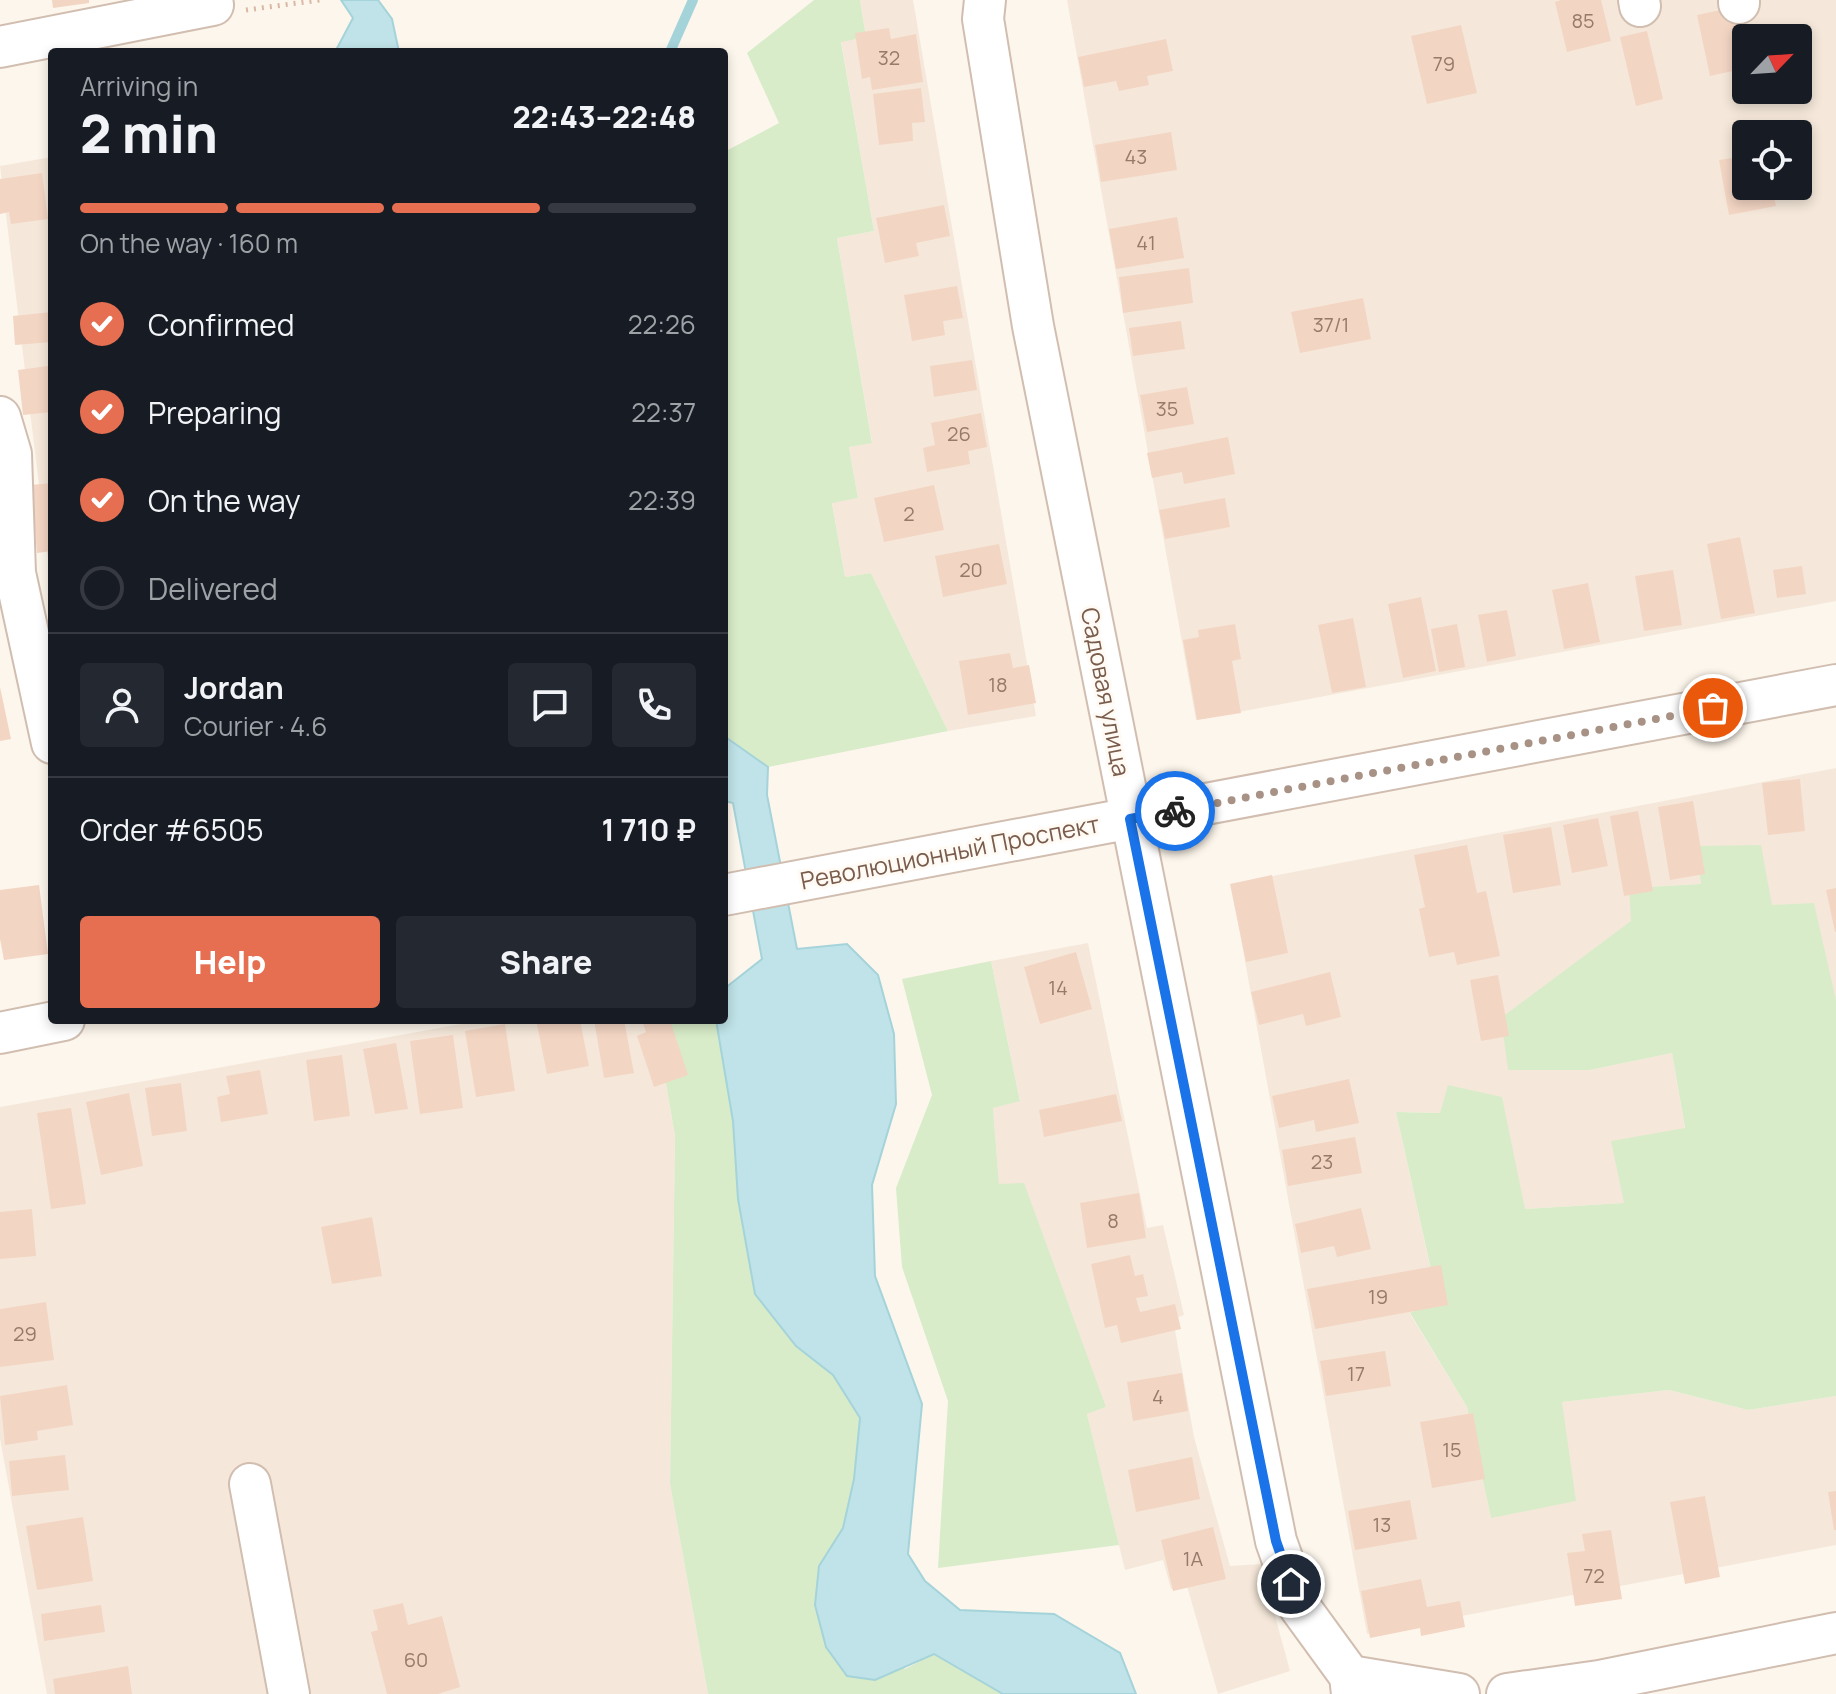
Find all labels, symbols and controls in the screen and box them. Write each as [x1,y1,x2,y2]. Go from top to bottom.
house number: 85 [1571,7,1595,34]
north arrow [1732,24,1812,104]
map controls [1732,24,1812,200]
house number: 32 [878,44,900,71]
house number: 79 [1433,50,1455,77]
text: Arriving in [80,68,198,104]
text: 22:43–22:48 [513,96,696,137]
text: 2 min [80,98,218,169]
button: locate [1732,120,1812,200]
house number: 43 [1125,143,1147,170]
text: On the way · 160 m [80,225,298,261]
house number: 41 [1136,229,1156,256]
icon: check [80,302,124,346]
text: Confirmed [148,304,295,345]
text: 22:26 [628,306,696,342]
house number: 37/1 [1313,311,1349,338]
icon: check [80,390,124,434]
text: Preparing [148,392,282,433]
text: 22:37 [631,394,696,430]
house number: 35 [1156,395,1178,422]
house number: 26 [947,420,971,447]
icon: check [80,478,124,522]
text: On the way [148,480,301,521]
text: 22:39 [628,482,696,518]
house number: 2 [903,500,915,527]
house number: 20 [959,556,983,583]
text: Delivered [148,568,278,609]
street label: Садовая улица [1074,605,1139,779]
button: person [80,663,164,747]
button: chat [508,663,592,747]
button: phone [612,663,696,747]
text: Jordan [184,667,284,708]
house number: 18 [988,671,1008,698]
pin [1679,674,1747,742]
icon: bag [1691,686,1735,730]
text: Courier · 4.6 [184,708,327,744]
courier [1135,771,1215,851]
icon: bike [1153,789,1197,833]
street label: Революционный Проспект [797,806,1102,897]
text: Order #6505 [80,809,264,850]
text: 1 710 ₽ [601,809,696,850]
button: Help [80,916,380,1008]
button: Share [396,916,696,1008]
house number: 14 [1048,974,1068,1001]
house number: 23 [1311,1148,1333,1175]
house number: 8 [1107,1207,1119,1234]
house number: 19 [1368,1283,1388,1310]
house number: 29 [13,1320,37,1347]
house number: 17 [1347,1360,1365,1387]
house number: 4 [1152,1383,1164,1410]
house number: 15 [1442,1436,1462,1463]
house number: 13 [1373,1511,1391,1538]
house number: 1А [1183,1545,1204,1572]
pin [1257,1550,1325,1618]
icon: home [1269,1562,1313,1606]
house number: 72 [1583,1562,1605,1589]
house number: 60 [404,1646,428,1673]

